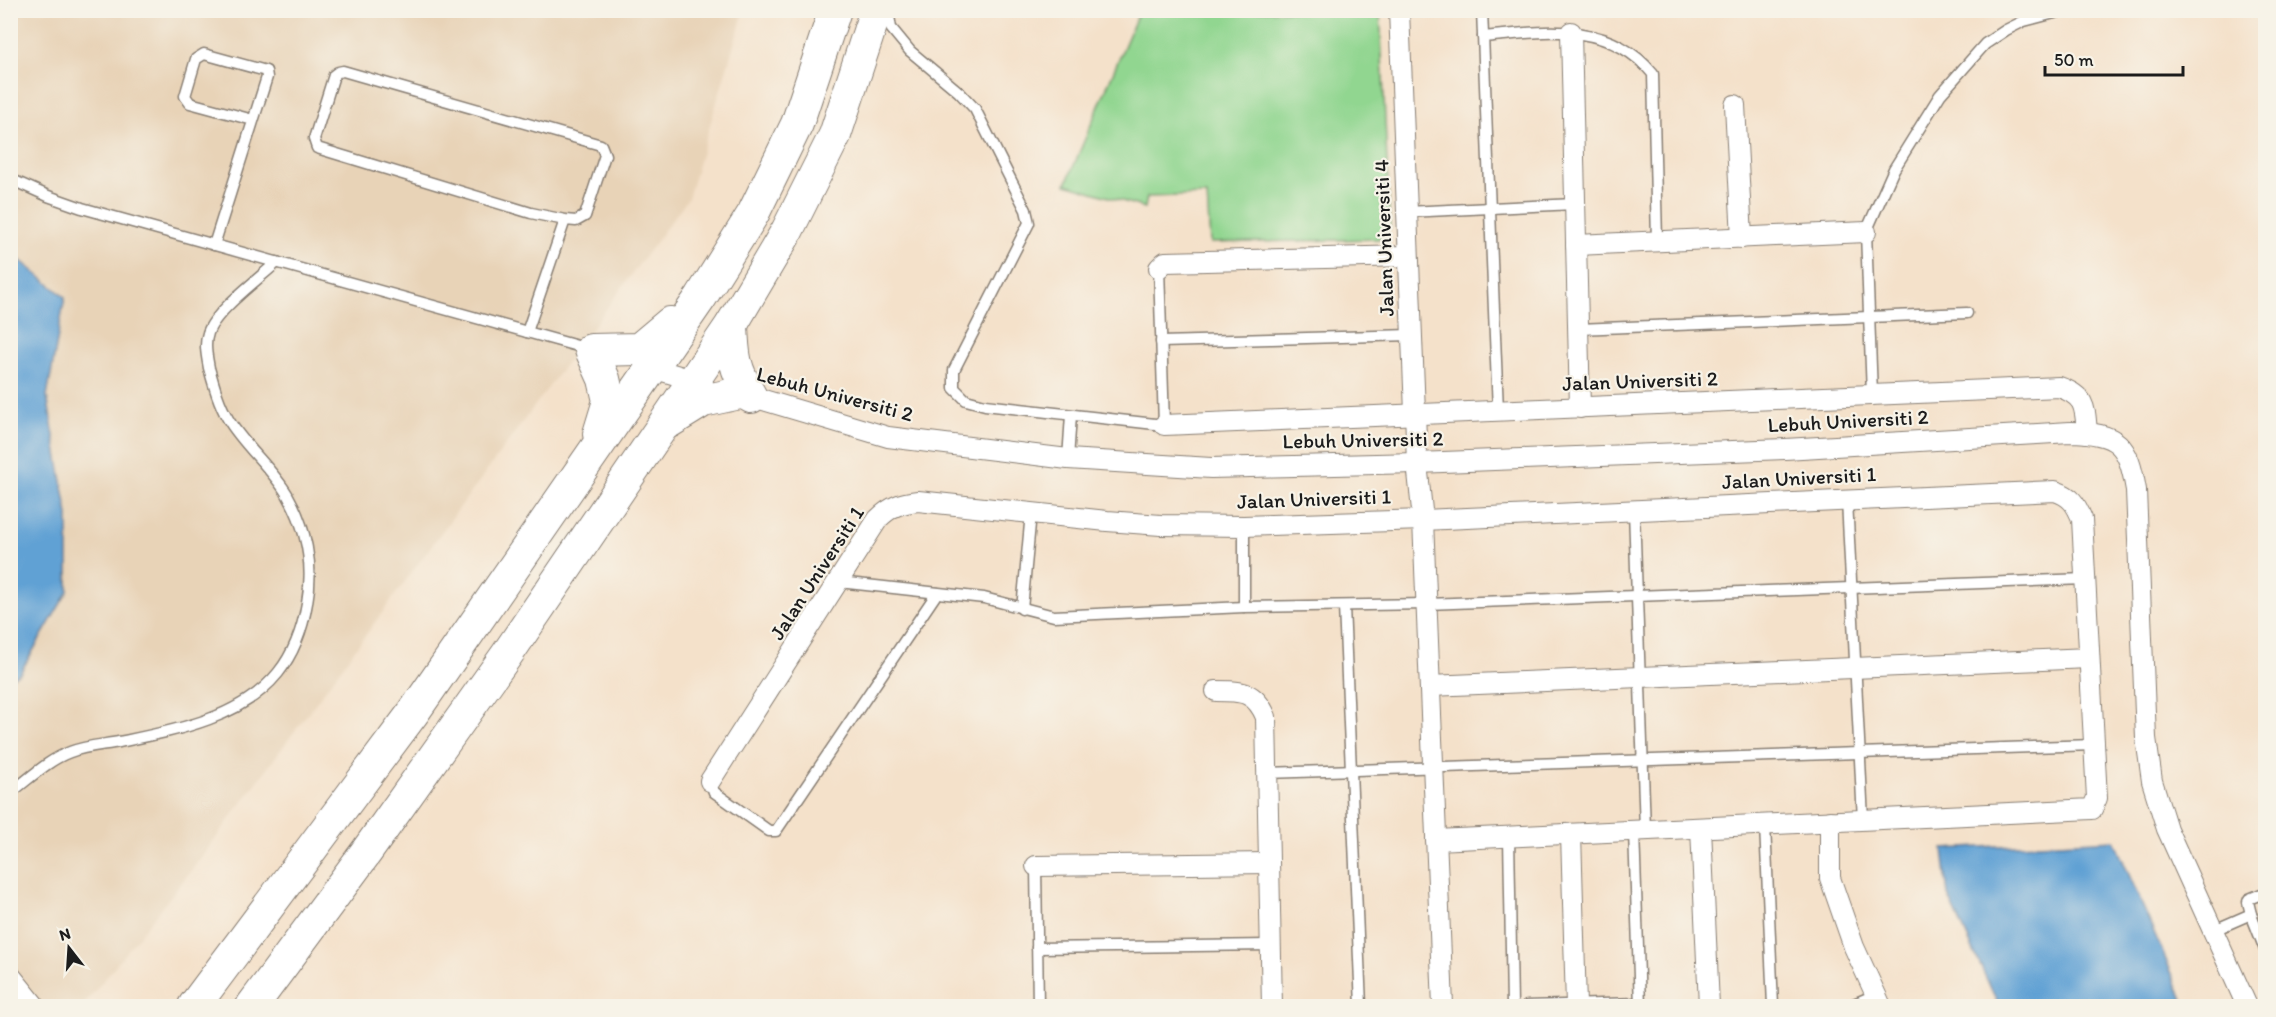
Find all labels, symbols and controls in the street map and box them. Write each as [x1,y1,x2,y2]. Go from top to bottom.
scale bar [2045,39,2183,77]
text: 50 m [2054,49,2094,71]
street label: Jalan Universiti 4 [1368,159,1399,317]
street label: Lebuh Universiti 2 [754,361,916,426]
street label: Jalan Universiti 2 [1562,365,1718,396]
street label: Lebuh Universiti 2 [1767,404,1929,437]
street label: Lebuh Universiti 2 [1282,426,1444,453]
street label: Jalan Universiti 1 [1721,461,1877,494]
street label: Jalan Universiti 1 [1236,483,1392,514]
street label: Jalan Universiti 1 [764,501,869,644]
north arrow [39,918,99,978]
text: N [57,923,73,945]

